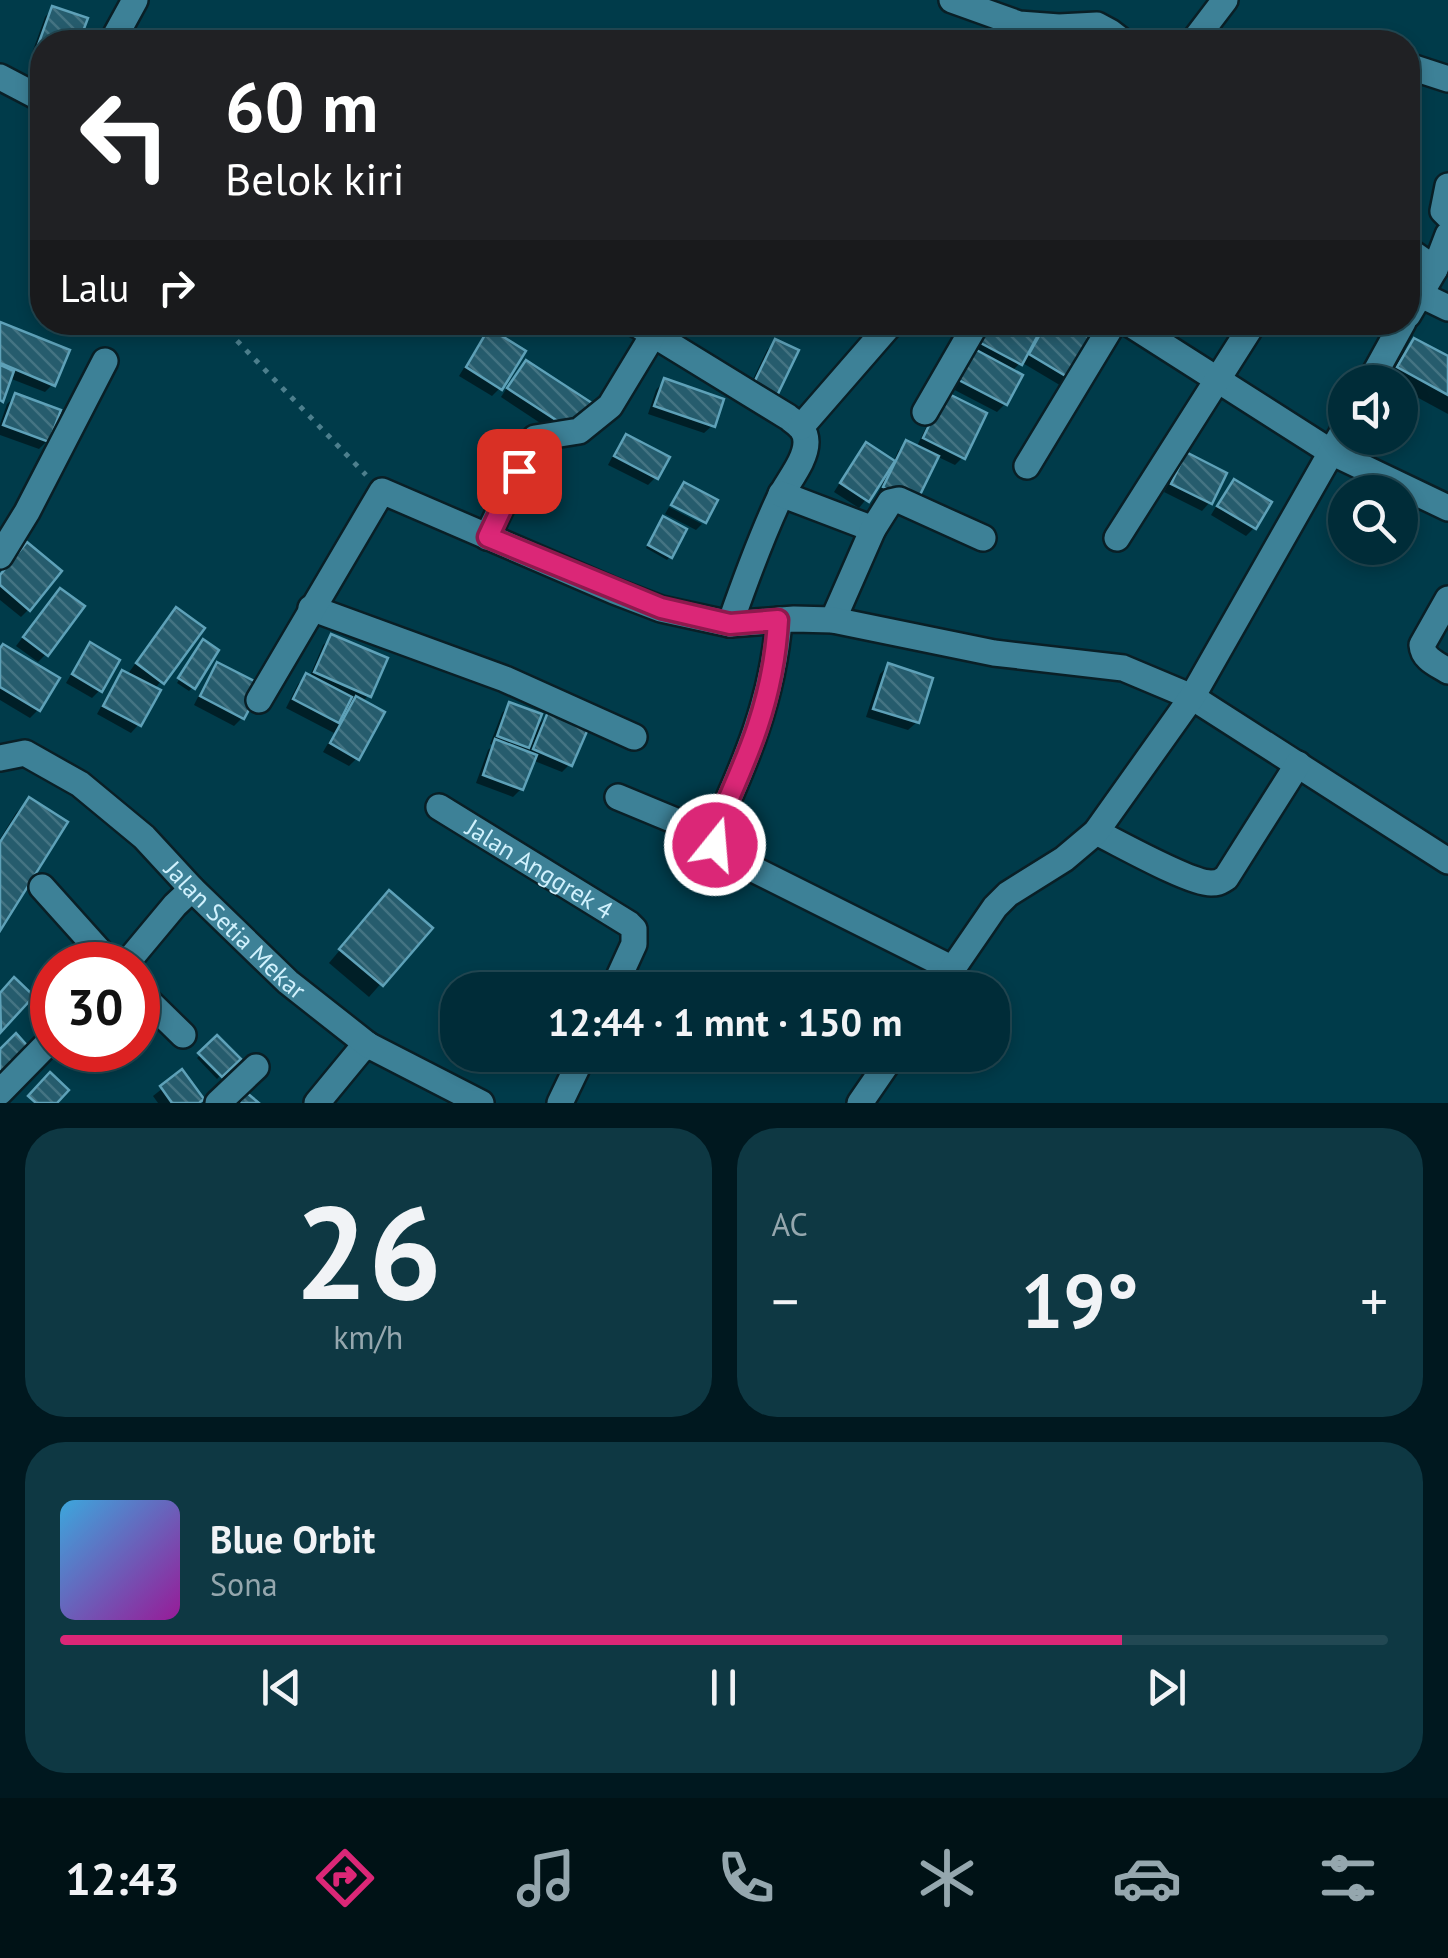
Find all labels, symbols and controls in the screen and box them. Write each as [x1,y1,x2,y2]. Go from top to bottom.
text: 60 m [225,61,378,151]
icon: left [60,70,190,200]
text: Belok kiri [225,149,405,207]
icon: right [149,260,204,315]
text: Lalu [60,263,129,312]
map controls [1328,365,1418,565]
button: sound [1328,365,1418,455]
pin [477,429,562,514]
icon: arrive [492,444,547,499]
button: search [1328,475,1418,565]
position arrow [663,793,767,897]
street label: Jalan Anggrek 4 [459,811,619,926]
street label: Jalan Setia Mekar [157,853,313,1006]
speed limit sign: 30 [30,942,160,1072]
text: 12:44 · 1 mnt · 150 m [548,997,902,1046]
text: 26 [295,1167,442,1335]
text: AC [772,1203,808,1245]
text: 19° [1021,1252,1139,1349]
text: − [772,1265,799,1336]
text: + [1360,1265,1388,1336]
text: km/h [333,1316,403,1358]
text: Blue Orbit [210,1514,375,1563]
text: Sona [210,1563,278,1605]
icon: previous [254,1660,309,1715]
icon: pause [696,1660,751,1715]
icon: next [1139,1660,1194,1715]
icon: directions [310,1843,380,1913]
icon: music [511,1843,581,1913]
icon: phone [711,1843,781,1913]
icon: climate [912,1843,982,1913]
icon: car [1112,1843,1182,1913]
icon: filters [1313,1843,1383,1913]
text: 12:43 [65,1849,179,1907]

